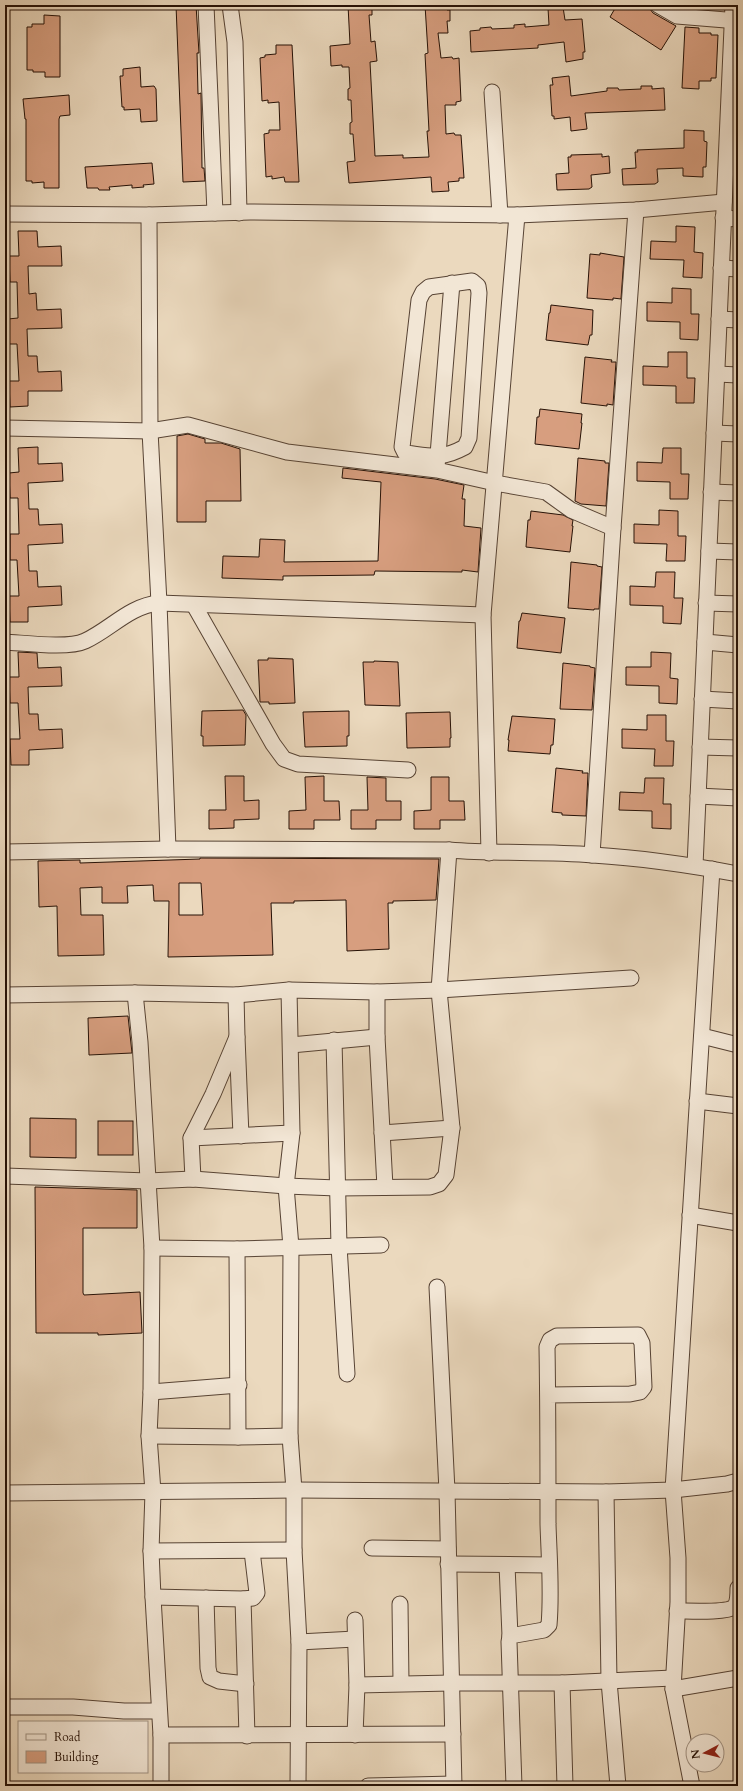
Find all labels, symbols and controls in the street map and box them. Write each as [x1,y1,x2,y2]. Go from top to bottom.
legend [18,1721,148,1773]
text: Road [54,1729,81,1745]
north arrow [685,1733,725,1773]
text: N [687,1748,704,1760]
text: Building [54,1749,99,1765]

